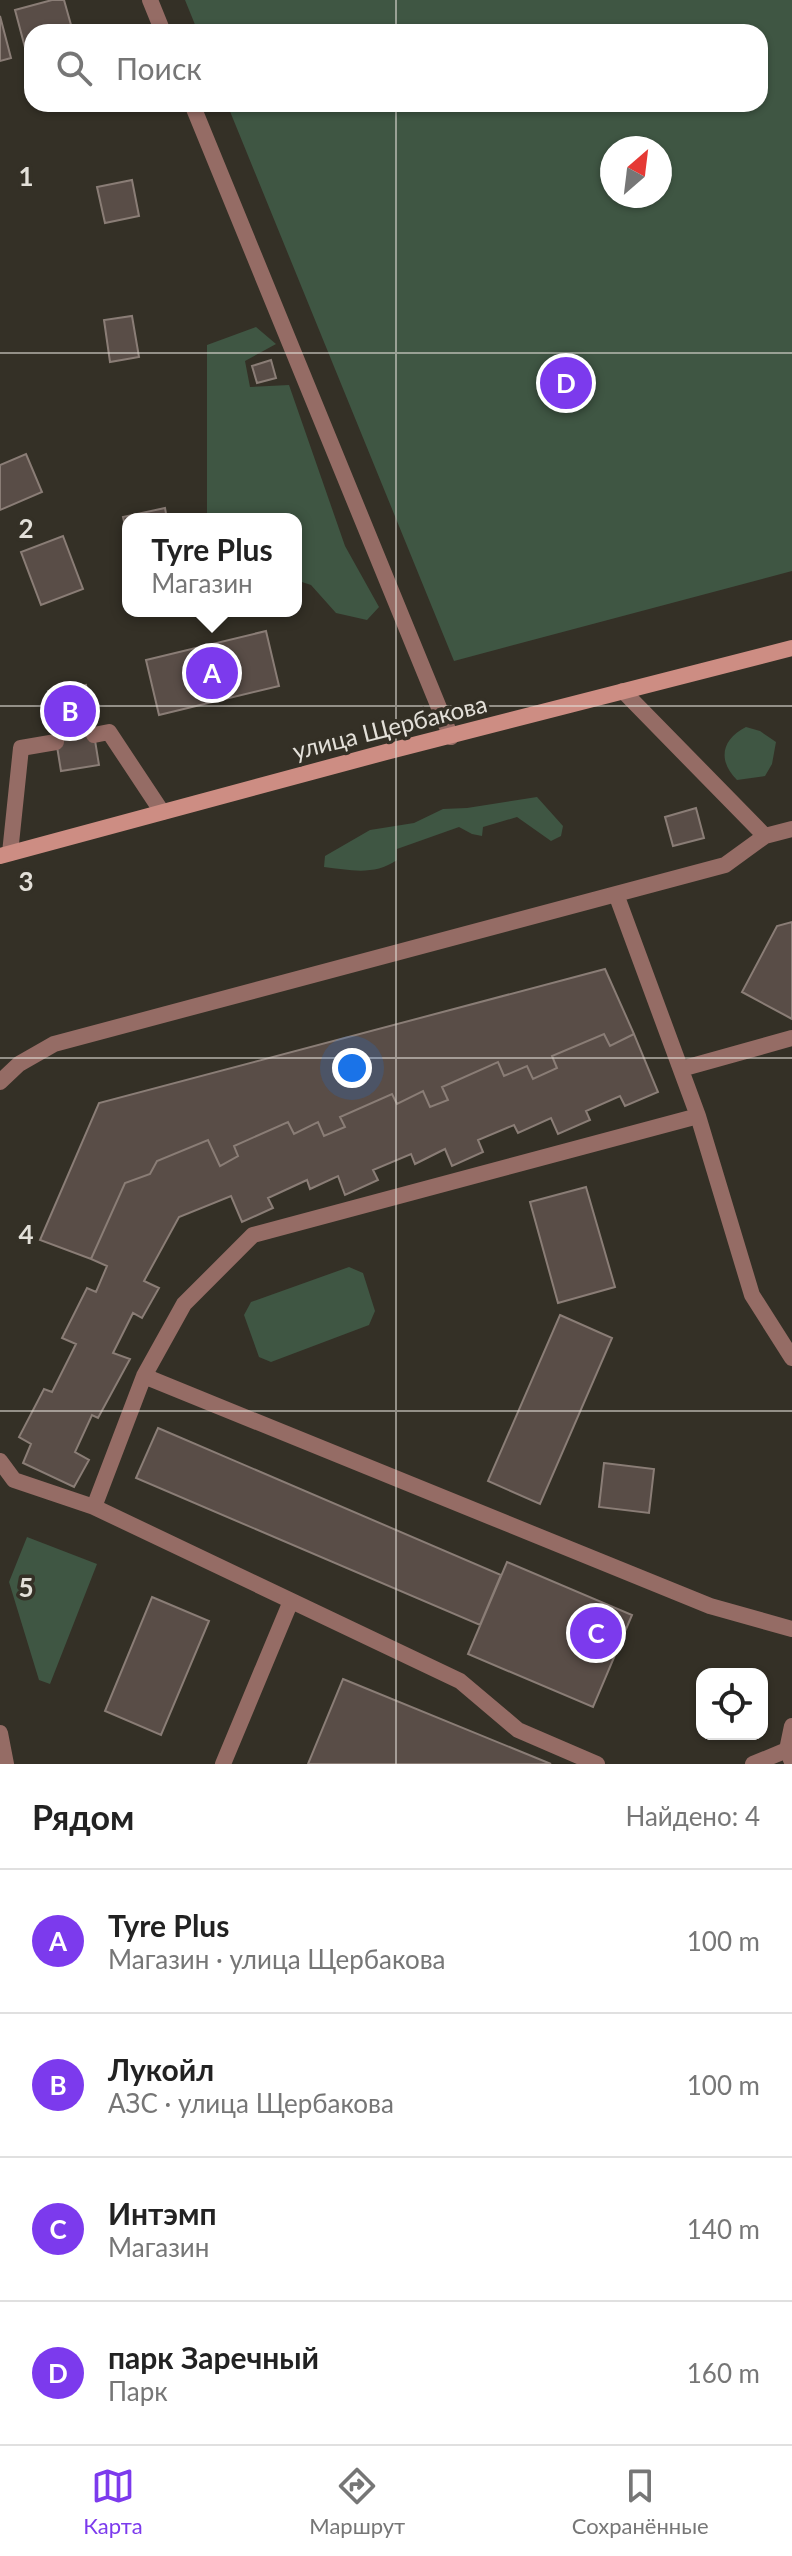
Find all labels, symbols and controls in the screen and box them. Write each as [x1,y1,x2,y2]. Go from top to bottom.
search box [24,24,768,112]
icon: search [52,46,96,90]
text: Поиск [116,50,202,86]
north arrow [600,136,672,208]
text: 1 [18,160,34,192]
pin: D [540,353,592,413]
text: 2 [18,512,34,544]
popup [122,513,302,617]
text: Tyre Plus [151,531,273,567]
text: Магазин [151,567,253,599]
pin: A [186,643,238,703]
pin: B [44,681,96,741]
street label: улица Щербакова [289,688,490,765]
text: 3 [18,865,34,897]
your location [332,1048,372,1088]
text: 4 [18,1218,34,1250]
text: 5 [18,1571,34,1603]
pin: C [570,1603,622,1663]
map controls [696,1668,768,1740]
button: locate [696,1668,768,1740]
text: Рядом [32,1796,134,1837]
text: Найдено: 4 [625,1800,760,1832]
text: Tyre Plus [108,1907,229,1943]
text: A [49,1925,67,1957]
text: 100 m [687,1925,760,1957]
text: Магазин · улица Щербакова [108,1943,446,1975]
text: Лукойл [108,2051,214,2087]
text: B [49,2069,67,2101]
text: 100 m [687,2069,760,2101]
text: АЗС · улица Щербакова [108,2087,394,2119]
text: Интэмп [108,2195,217,2231]
text: C [49,2213,67,2245]
text: 140 m [687,2213,760,2245]
text: Магазин [108,2231,209,2263]
text: парк Заречный [108,2339,319,2375]
text: D [48,2357,68,2389]
text: 160 m [687,2357,760,2389]
text: Парк [108,2375,168,2407]
tab: Карта [83,2464,143,2539]
tab: Маршрут [309,2464,405,2539]
tab: Сохранённые [572,2464,709,2539]

